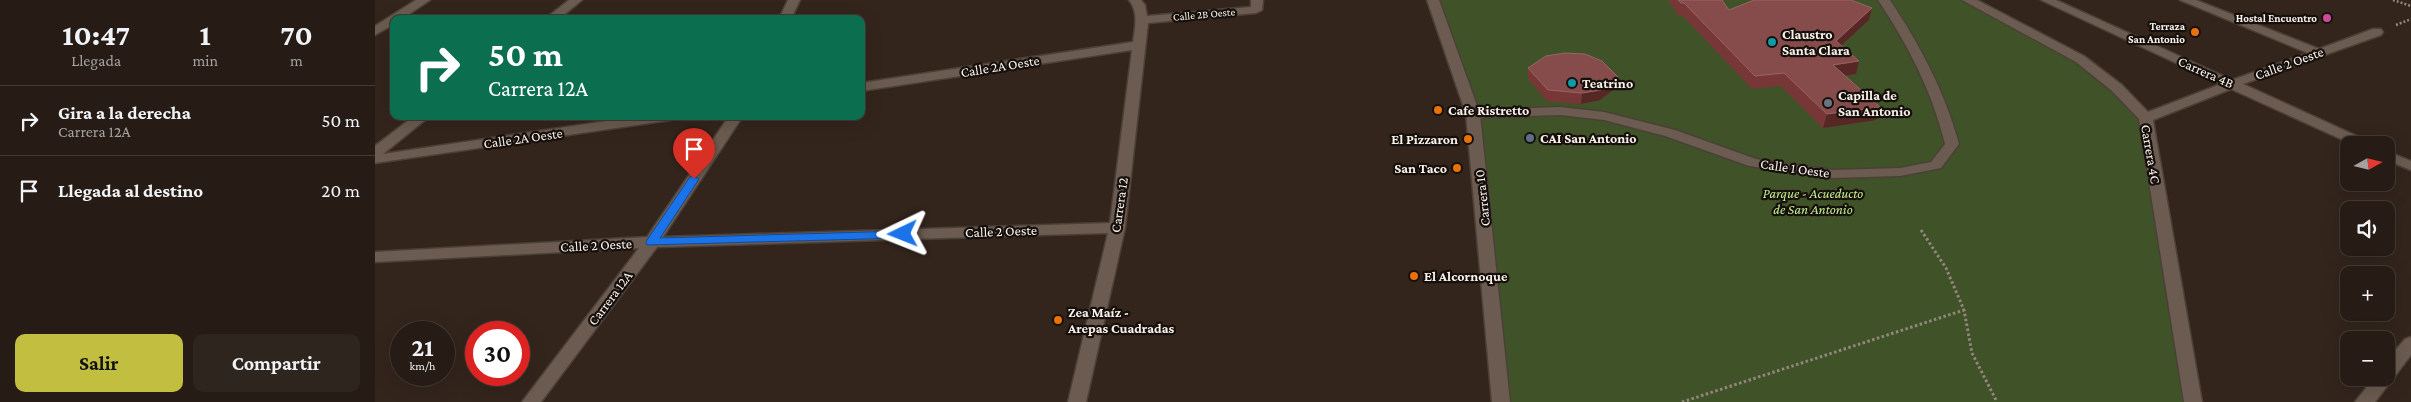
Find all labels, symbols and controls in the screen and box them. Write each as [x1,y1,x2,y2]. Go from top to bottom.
street label: Calle 2B Oeste [1172,5,1236,23]
place label: Hostal Encuentro [2236,12,2317,24]
marker: Hostal Encuentro [2321,12,2333,24]
text: 10:47 [62,18,130,51]
text: 1 [200,18,211,51]
text: 70 [280,18,313,51]
place label: Terraza San Antonio [2128,20,2186,45]
place label: Claustro Santa Clara [1782,26,1850,58]
marker: Terraza San Antonio [2189,26,2201,38]
icon: right [405,35,470,100]
text: 50 m [488,35,563,74]
marker: Claustro Santa Clara [1766,36,1778,48]
street label: Calle 2 Oeste [2253,43,2325,83]
text: Llegada [71,52,121,69]
text: min [192,52,218,69]
text: m [290,52,303,69]
street label: Calle 2A Oeste [959,52,1041,80]
street label: Carrera 4B [2176,53,2237,91]
place label: Teatrino [1582,75,1633,91]
text: Carrera 12A [488,76,588,101]
marker: Teatrino [1566,77,1578,89]
place label: Capilla de San Antonio [1838,87,1910,119]
marker: Capilla de San Antonio [1822,97,1834,109]
text: Gira a la derecha [58,102,191,123]
place label: Cafe Ristretto [1448,102,1529,118]
marker: Cafe Ristretto [1432,104,1444,116]
icon: right [15,107,43,135]
text: 50 m [321,110,360,131]
text: Carrera 12A [58,123,131,140]
street label: Carrera 4C [2138,123,2164,185]
street label: Calle 2A Oeste [482,125,564,151]
pin [673,128,715,179]
place label: CAI San Antonio [1540,130,1637,146]
place label: El Pizzaron [1391,131,1458,147]
marker: CAI San Antonio [1524,132,1536,144]
marker: El Pizzaron [1462,133,1474,145]
icon: arrive [680,135,708,163]
north arrow [2340,136,2395,191]
map controls [2340,136,2395,386]
street label: Calle 1 Oeste [1759,155,1831,181]
place label: San Taco [1394,160,1447,176]
marker: San Taco [1451,162,1463,174]
street label: Carrera 10 [1471,169,1493,227]
street label: Carrera 12 [1107,176,1131,234]
icon: arrive [15,177,43,205]
text: Llegada al destino [58,180,203,201]
text: 20 m [321,180,360,201]
park label: Parque - Acueducto de San Antonio [1763,185,1863,217]
button: sound [2340,201,2395,256]
position arrow [876,207,928,259]
street label: Calle 2 Oeste [965,222,1037,240]
street label: Calle 2 Oeste [560,235,632,255]
button: + [2340,266,2395,321]
street label: Carrera 12A [584,268,636,328]
place label: El Alcornoque [1424,268,1508,284]
marker: El Alcornoque [1408,270,1420,282]
place label: Zea Maíz - Arepas Cuadradas [1067,304,1174,336]
marker: Zea Maíz - Arepas Cuadradas [1052,314,1064,326]
speed limit sign: 30 [465,321,530,386]
button: − [2340,331,2395,386]
button: Salir [15,334,183,392]
button: Compartir [193,334,360,392]
text: 21 [411,334,434,361]
text: km/h [410,359,435,373]

